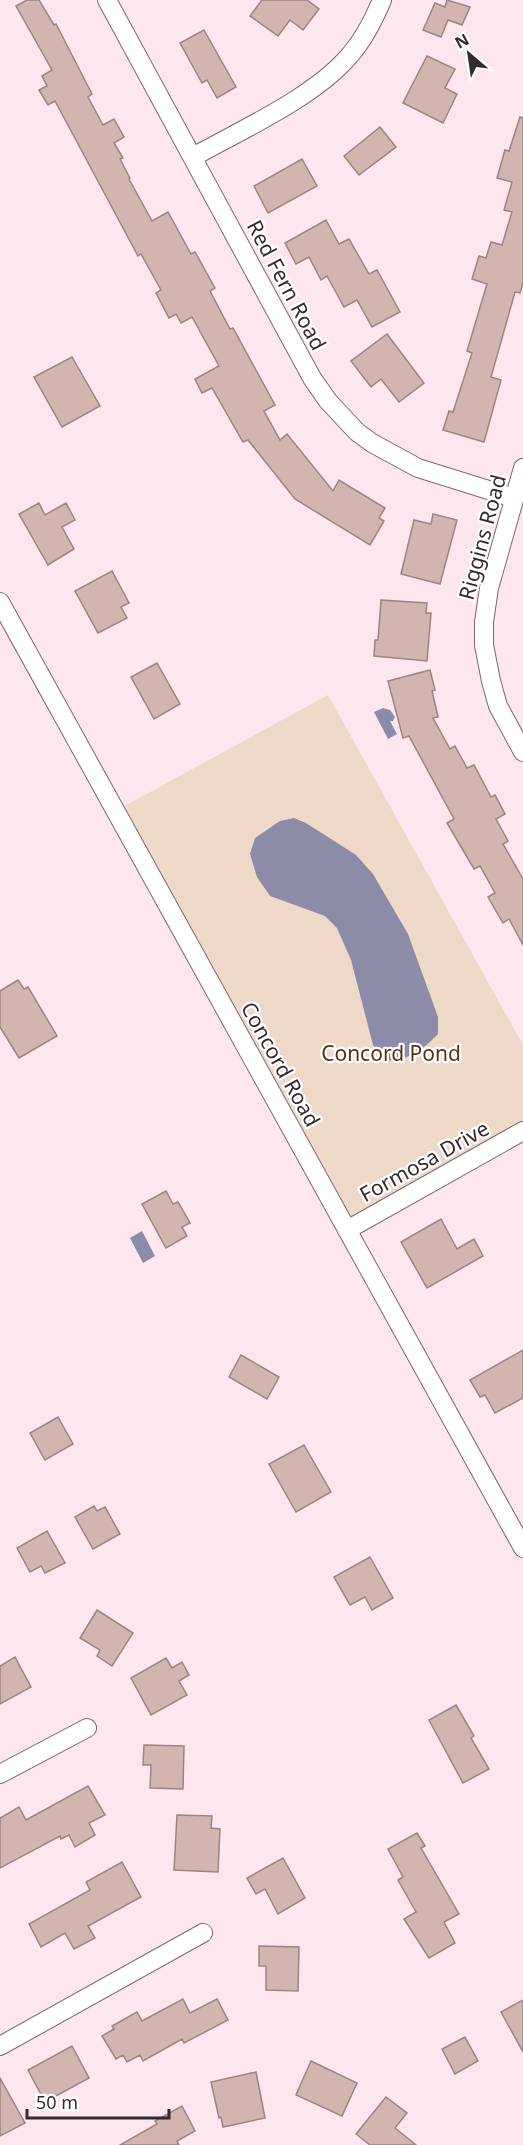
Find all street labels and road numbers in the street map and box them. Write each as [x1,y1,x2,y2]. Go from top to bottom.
street label: Red Fern Road [241,215,333,355]
street label: Riggins Road [452,471,512,603]
street label: Concord Road [235,996,327,1132]
street label: Formosa Drive [354,1114,494,1208]

